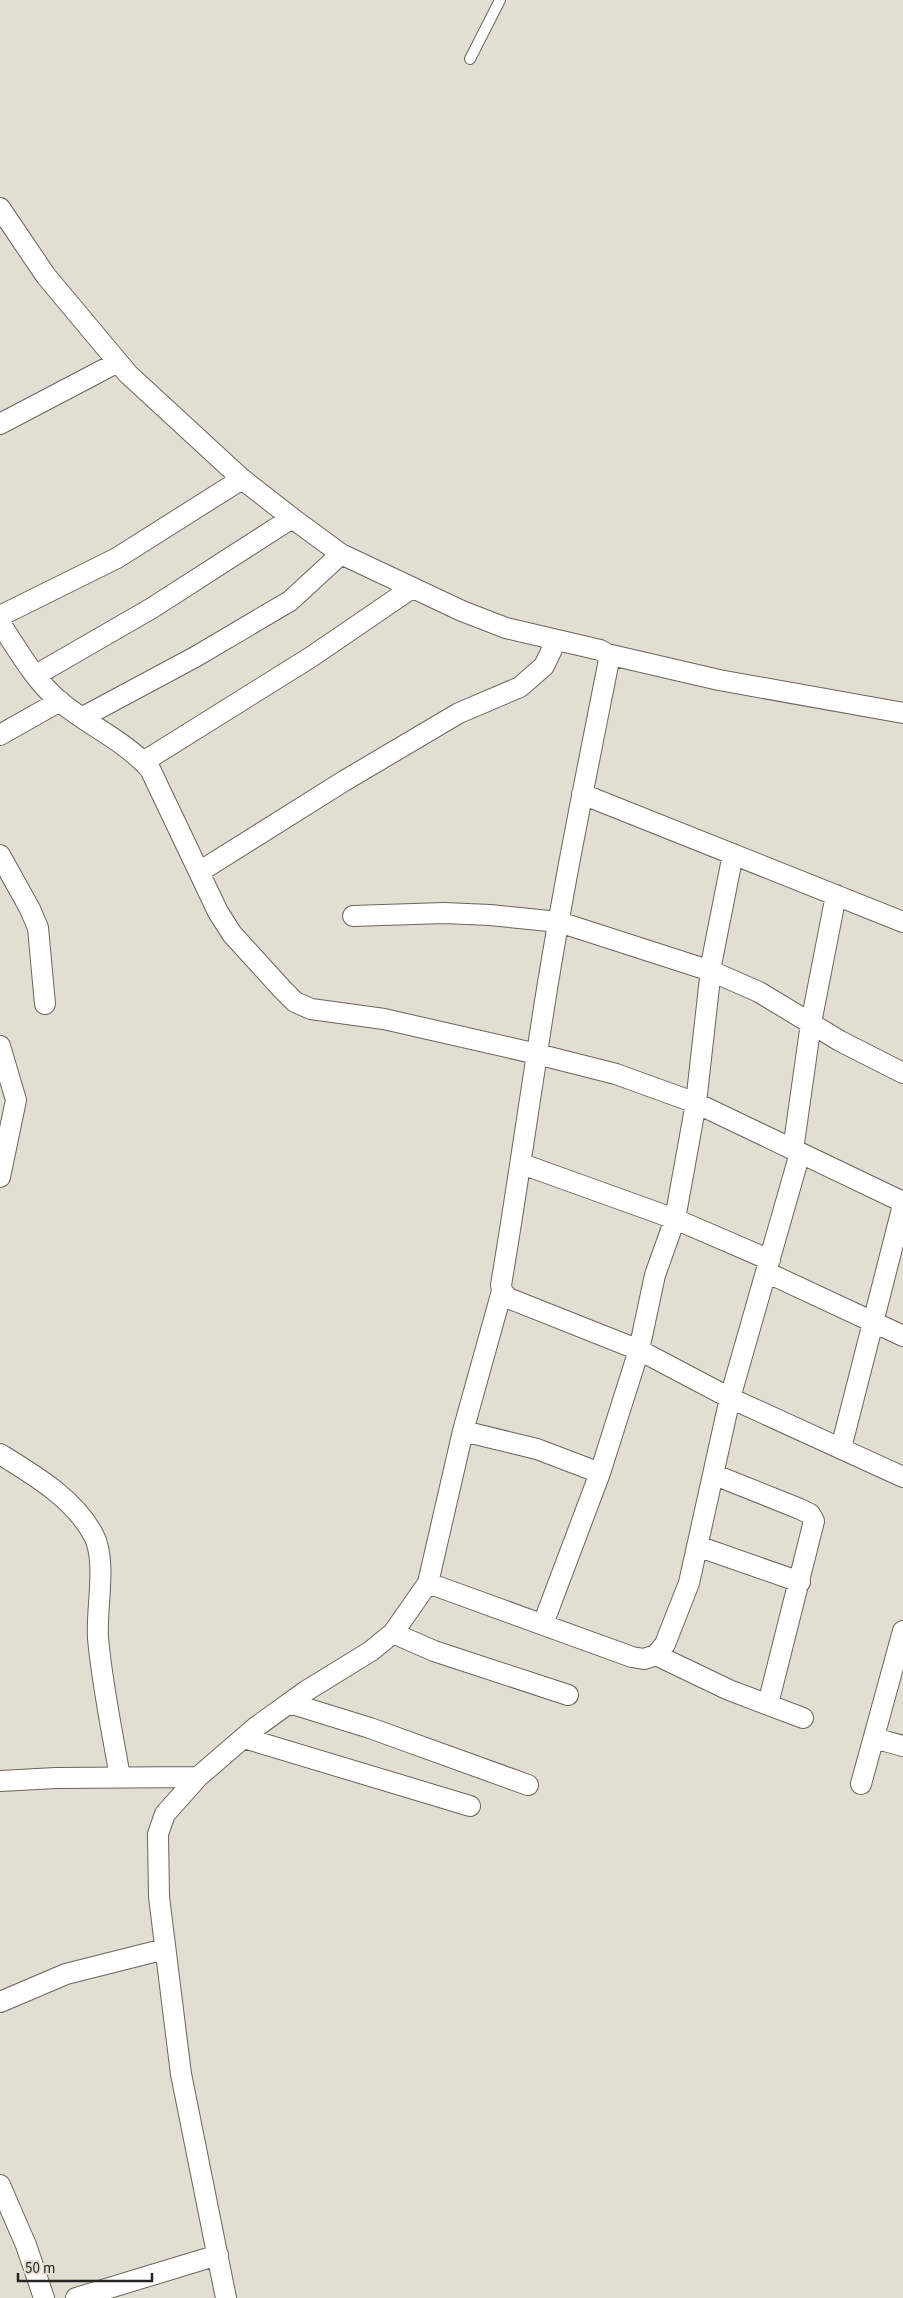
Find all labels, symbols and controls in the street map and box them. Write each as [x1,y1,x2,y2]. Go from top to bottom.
scale bar [18,2250,151,2282]
text: 50 m [25,2258,55,2279]

